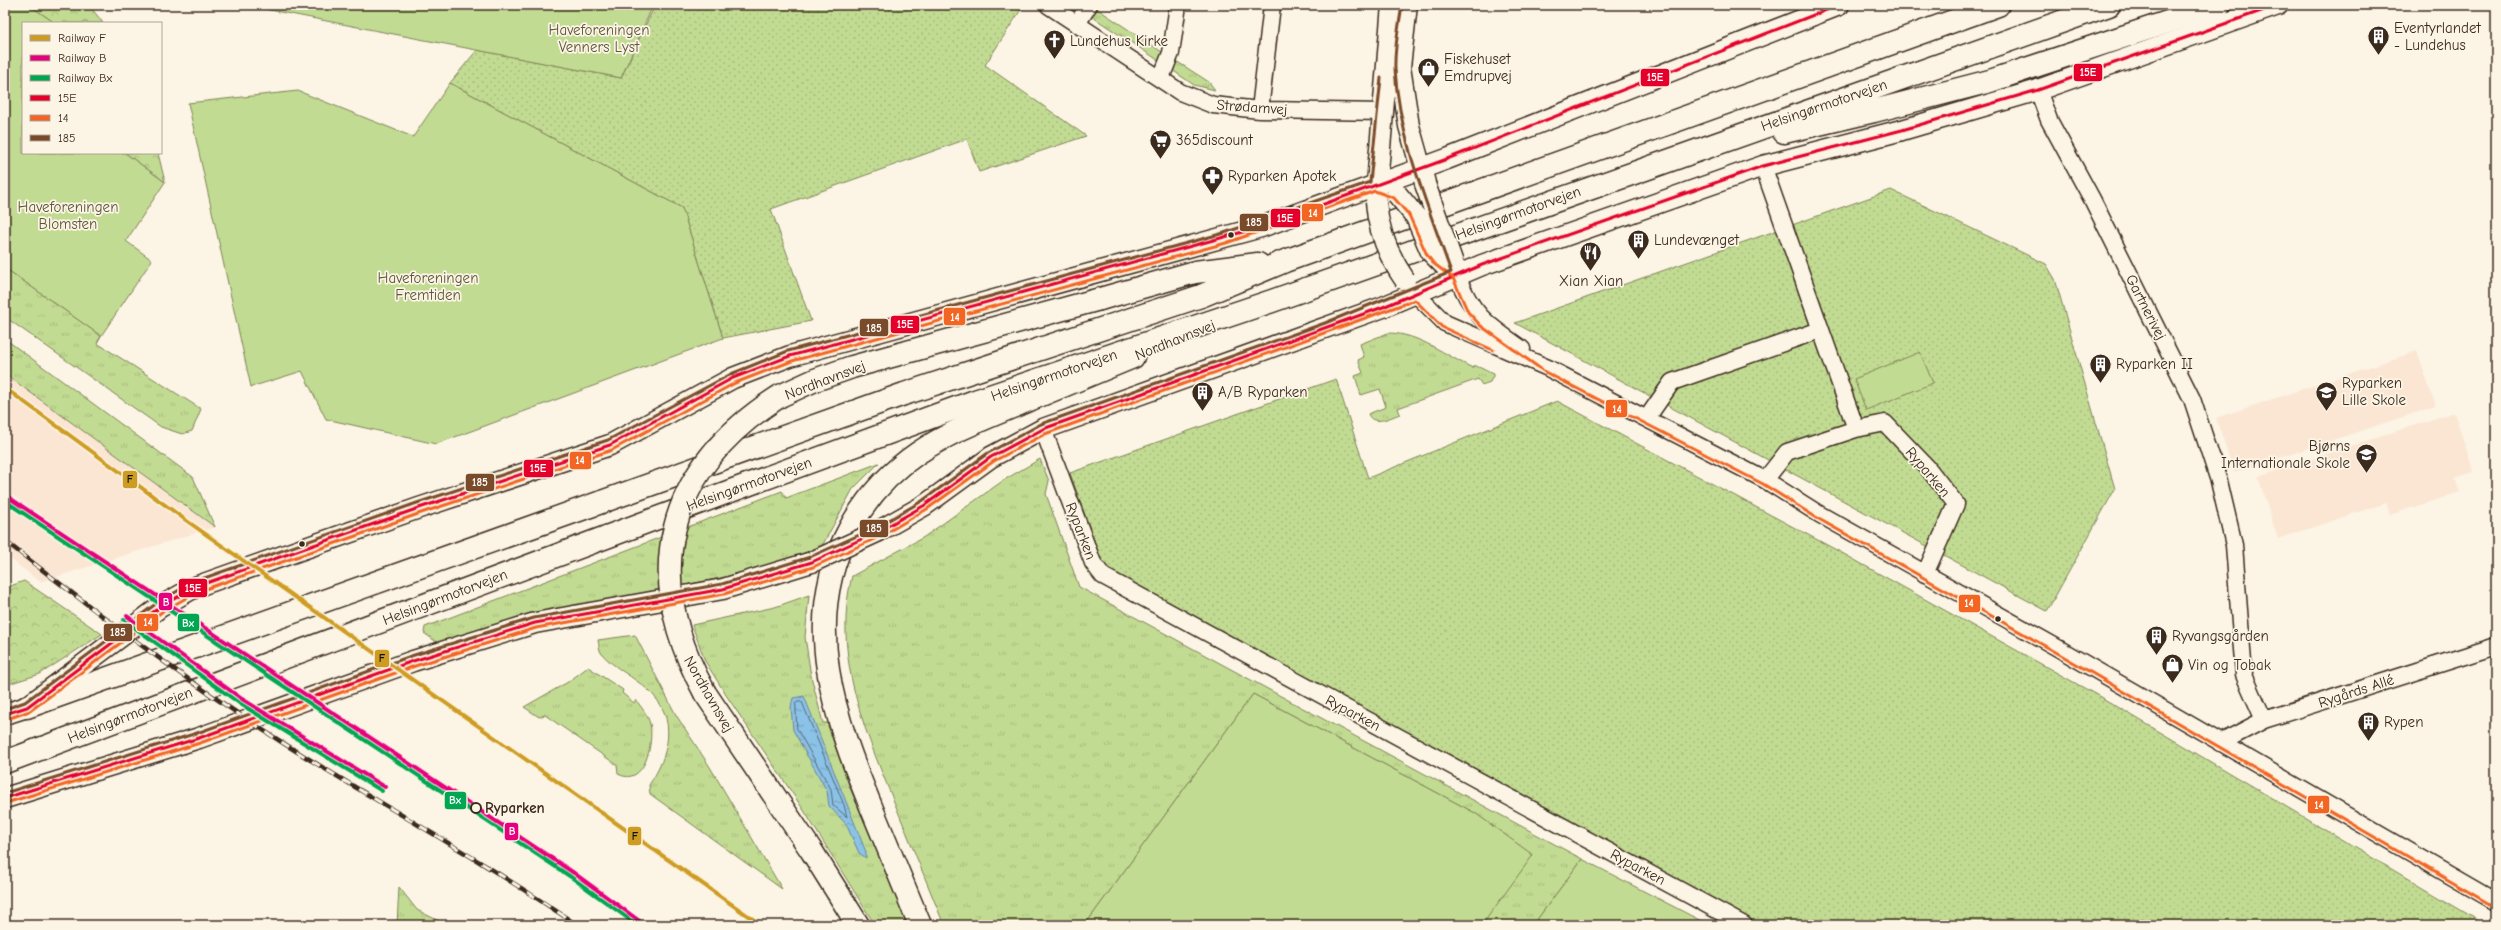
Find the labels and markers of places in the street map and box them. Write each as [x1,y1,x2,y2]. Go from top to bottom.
place label: Eventyrlandet - Lundehus [2394,19,2482,54]
building icon: Eventyrlandet - Lundehus [2365,24,2391,57]
church icon: Lundehus Kirke [1042,28,1068,61]
place label: Lundehus Kirke [1070,32,1168,50]
place label: Fiskehuset Emdrupvej [1444,50,1512,85]
shop icon: Fiskehuset Emdrupvej [1415,55,1441,88]
supermarket icon: 365discount [1148,127,1174,160]
place label: 365discount [1176,131,1254,149]
pharmacy icon: Ryparken Apotek [1199,163,1225,196]
place label: Ryparken Apotek [1228,167,1337,185]
building icon: Lundevænget [1625,227,1651,260]
unlabelled marker [1226,230,1236,240]
place label: Lundevænget [1654,231,1740,249]
restaurant icon: Xian Xian [1578,239,1604,272]
place label: Xian Xian [1559,272,1623,290]
building icon: Ryparken II [2087,351,2113,384]
place label: Ryparken II [2116,355,2193,373]
place label: Ryparken Lille Skole [2342,374,2406,409]
building icon: A/B Ryparken [1190,379,1216,412]
school or university icon: Ryparken Lille Skole [2313,379,2339,412]
place label: A/B Ryparken [1218,383,1308,401]
place label: Bjørns Internationale Skole [2221,437,2350,472]
school or university icon: Bjørns Internationale Skole [2353,442,2379,475]
unlabelled marker [297,539,307,549]
unlabelled marker [1993,614,2003,624]
building icon: Ryvangsgården [2143,623,2169,656]
place label: Ryvangsgården [2172,627,2269,645]
shop icon: Vin og Tobak [2160,652,2186,685]
place label: Vin og Tobak [2188,656,2272,674]
building icon: Rypen [2355,709,2381,742]
place label: Rypen [2384,713,2423,731]
place label: Ryparken [485,799,545,817]
marker: Ryparken [470,802,482,814]

